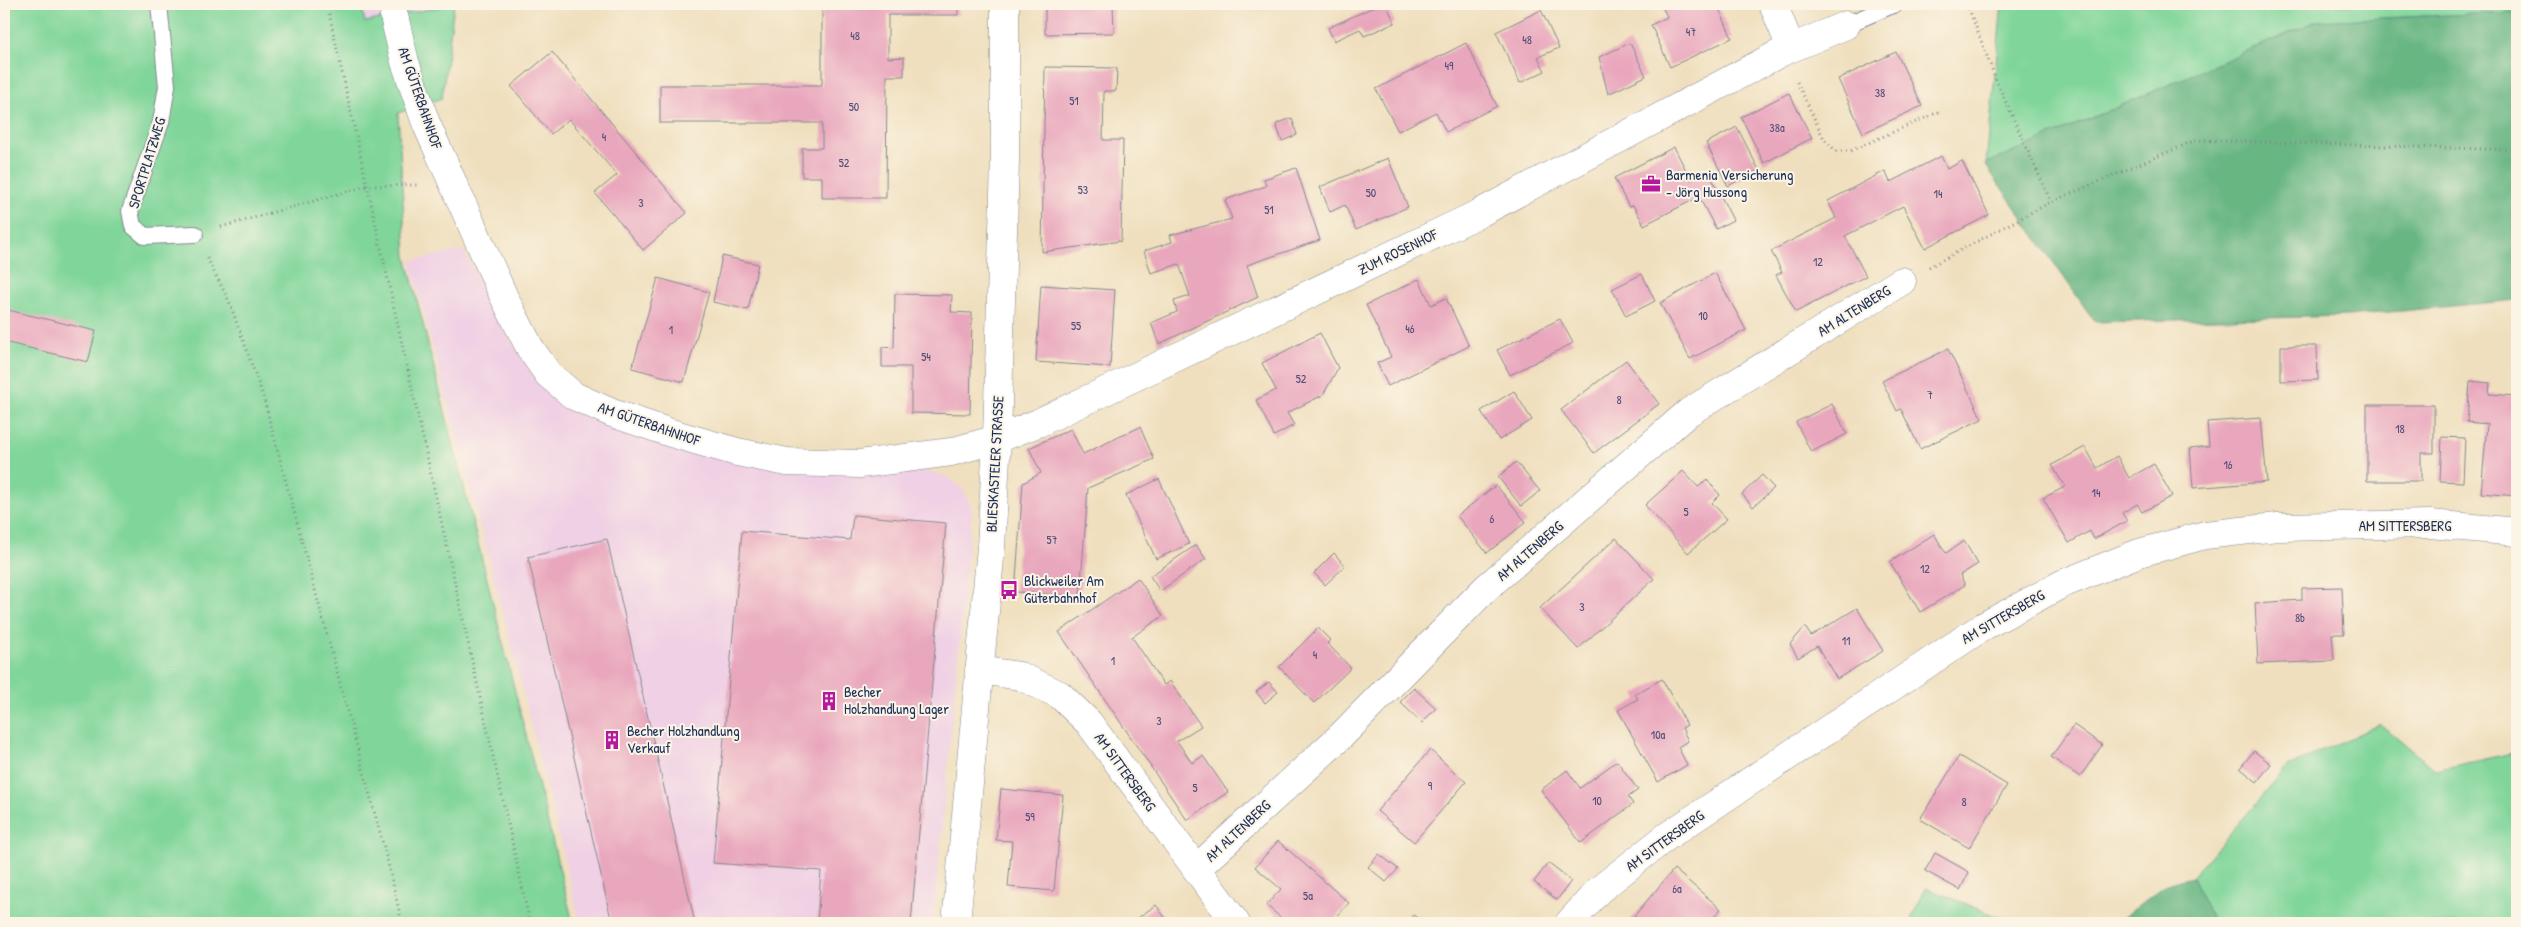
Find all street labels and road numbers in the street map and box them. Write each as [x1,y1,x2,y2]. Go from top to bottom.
street label: AM GÜTERBAHNHOF [393,44,448,152]
street label: SPORTPLATZWEG [123,114,171,211]
street label: ZUM ROSENHOF [1355,223,1441,280]
street label: AM ALTENBERG [1813,279,1895,341]
street label: BLIESKASTELER STRASSE [980,395,1009,533]
street label: AM GÜTERBAHNHOF [595,396,703,451]
street label: AM ALTENBERG [1492,515,1568,586]
street label: AM SITTERSBERG [2359,515,2452,536]
street label: AM SITTERSBERG [1957,584,2049,649]
street label: AM SITTERSBERG [1090,728,1162,816]
street label: AM ALTENBERG [1200,794,1276,866]
street label: AM SITTERSBERG [1621,804,1709,876]

